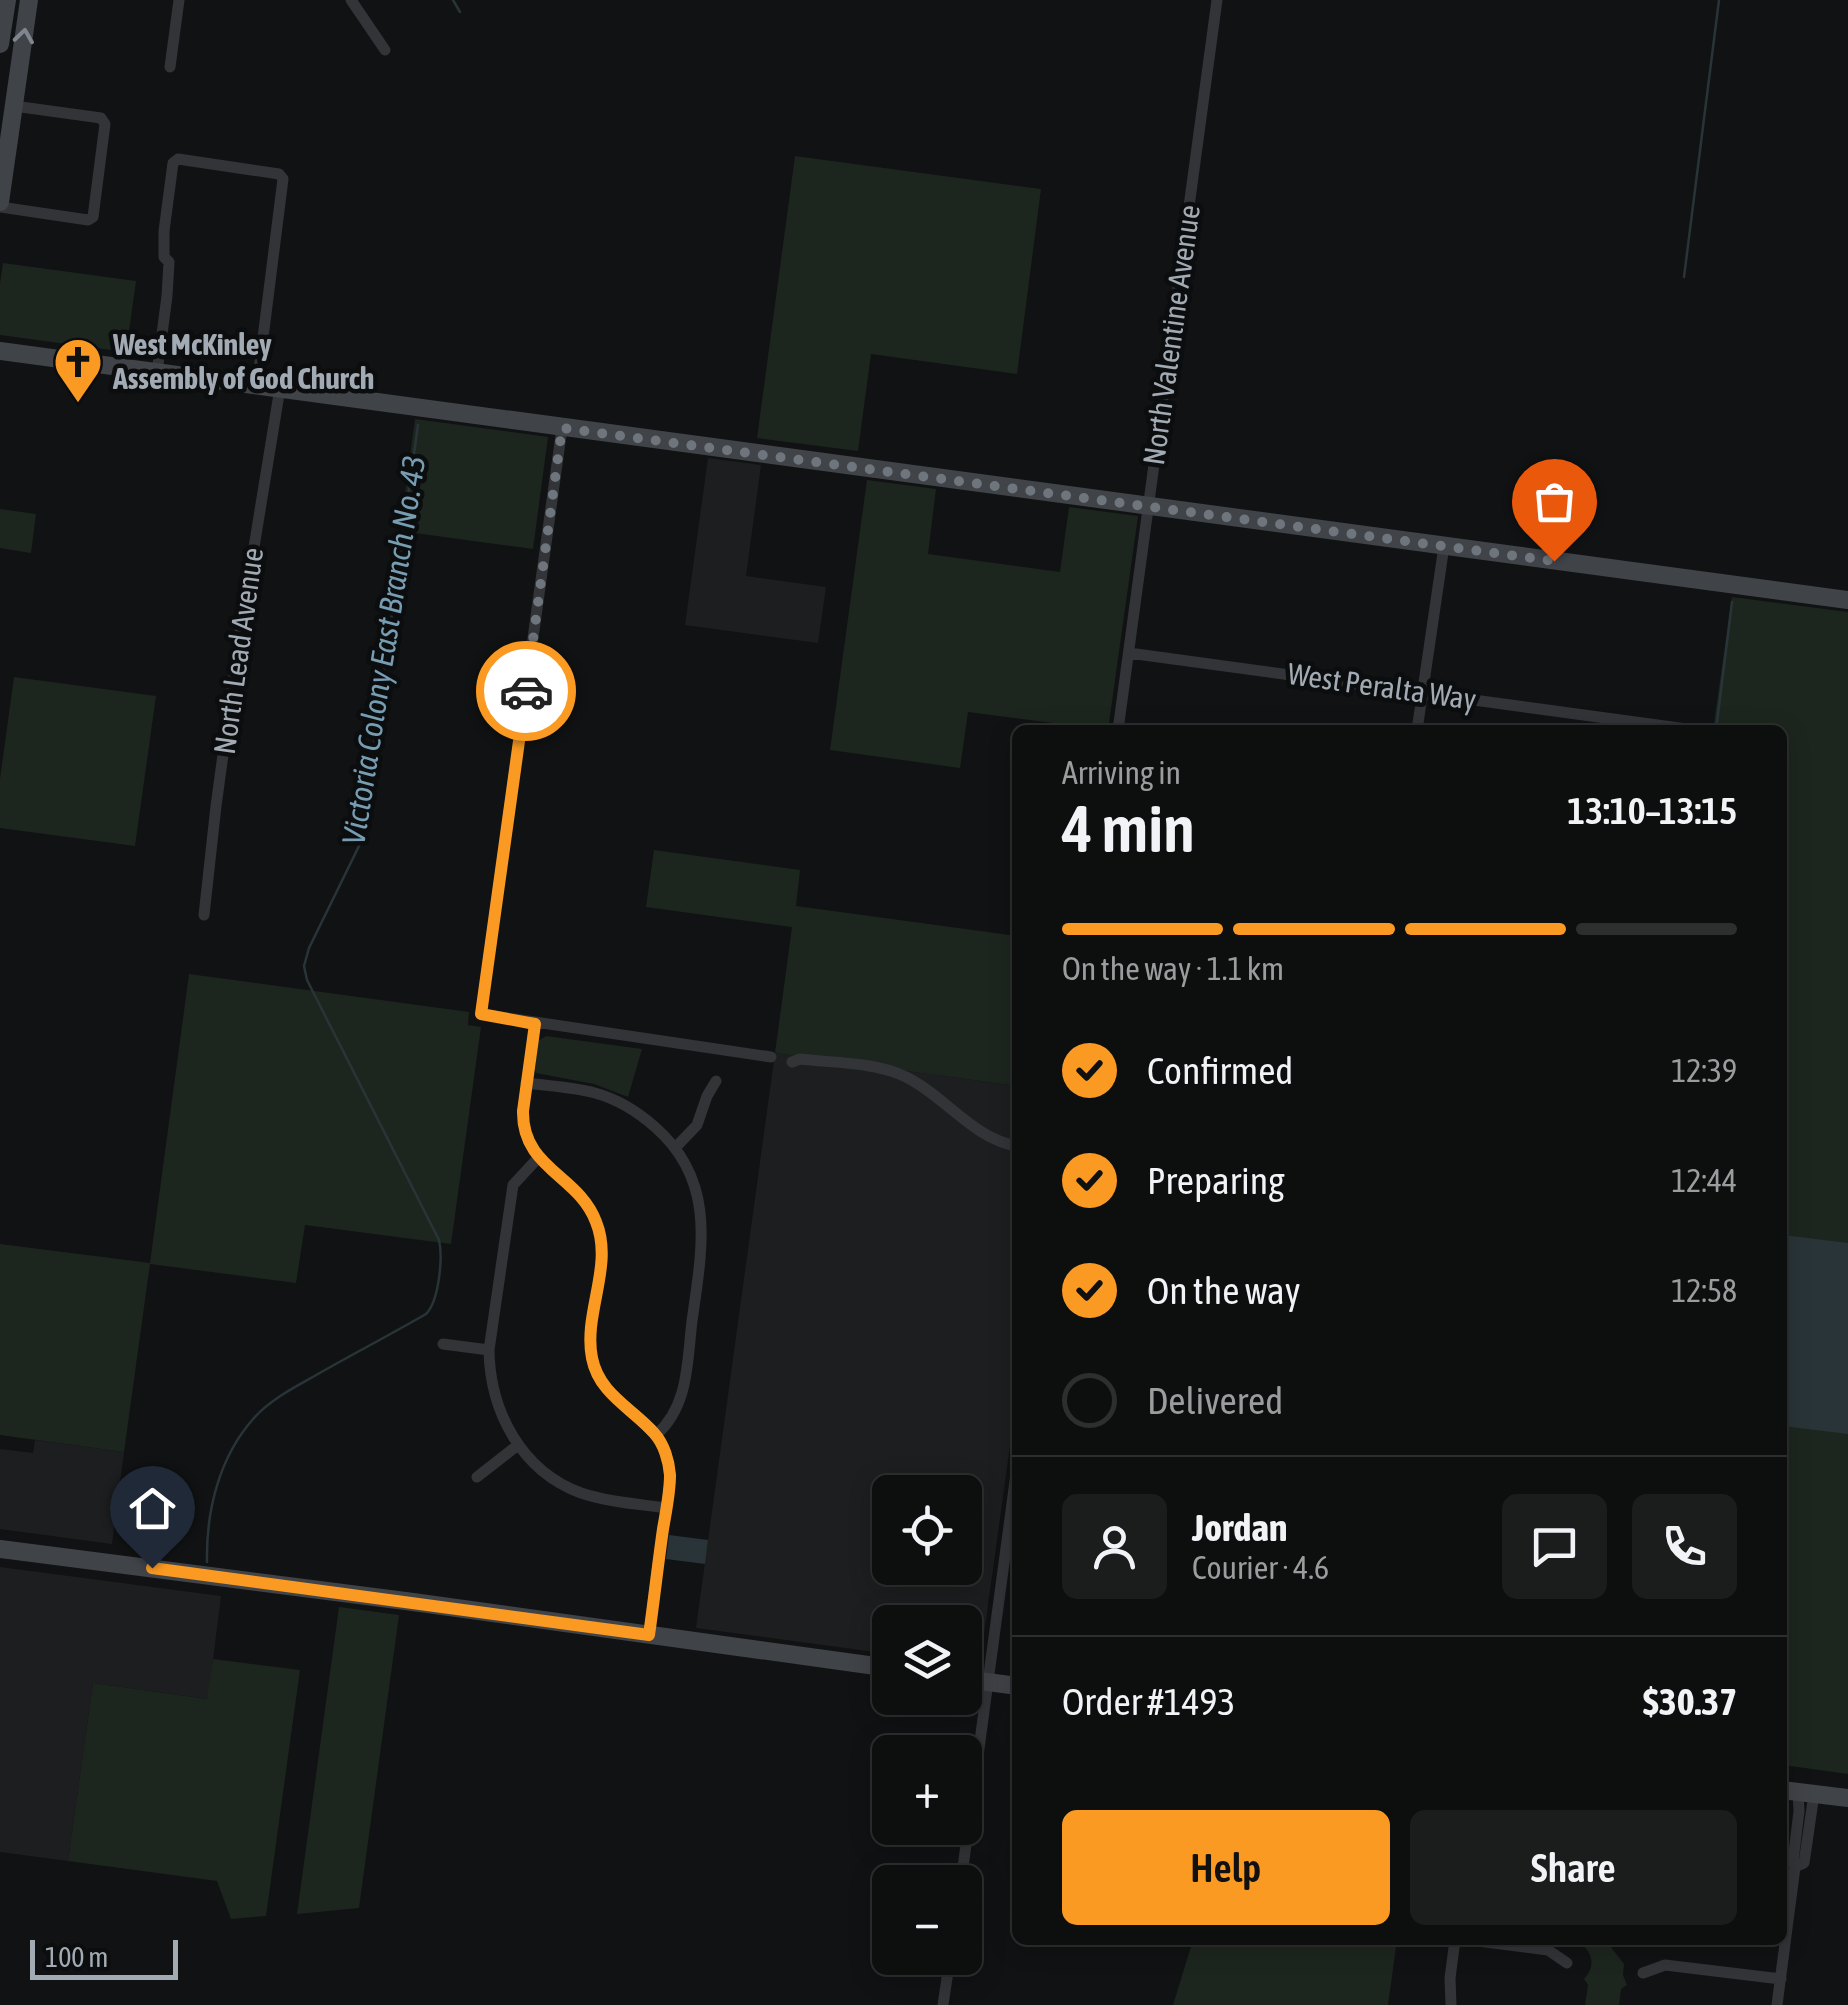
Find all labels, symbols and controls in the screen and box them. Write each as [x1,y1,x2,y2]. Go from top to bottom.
one-way arrow [12,27,33,44]
street label: North Valentine Avenue [1136,203,1206,467]
place label: West McKinley Assembly of God Church [112,327,374,395]
church icon: West McKinley Assembly of God Church [52,336,104,404]
water label: Victoria Colony East Branch No. 43 [334,453,433,847]
pin [1512,459,1597,562]
icon: bag [1527,474,1582,529]
street label: North Lead Avenue [207,545,269,756]
courier [476,641,576,741]
street label: West Peralta Way [1286,656,1479,716]
icon: car [499,664,554,719]
text: Arriving in [1062,754,1181,791]
text: 13:10–13:15 [1567,789,1737,832]
text: 4 min [1062,791,1195,866]
text: On the way · 1.1 km [1062,950,1284,987]
icon: check [1062,1043,1117,1098]
text: Confirmed [1147,1049,1293,1092]
text: 12:39 [1671,1052,1737,1089]
icon: check [1062,1153,1117,1208]
text: Preparing [1147,1159,1285,1202]
text: 12:44 [1671,1162,1737,1199]
icon: check [1062,1263,1117,1318]
text: On the way [1147,1269,1300,1312]
text: 12:58 [1671,1272,1737,1309]
text: Delivered [1147,1379,1283,1422]
pin [110,1466,195,1569]
map controls [872,1475,982,1975]
button: locate [872,1475,982,1585]
icon: home [125,1481,180,1536]
button: person [1062,1494,1167,1599]
button: chat [1502,1494,1607,1599]
button: phone [1632,1494,1737,1599]
text: Jordan [1192,1506,1287,1549]
text: Courier · 4.6 [1192,1549,1329,1586]
button: layers [872,1605,982,1715]
text: Order #1493 [1062,1680,1235,1723]
text: $30.37 [1643,1680,1737,1723]
button: + [872,1735,982,1845]
button: Help [1062,1810,1390,1925]
button: Share [1410,1810,1737,1925]
button: − [872,1865,982,1975]
scale bar [30,1935,178,1980]
text: 100 m [45,1941,108,1973]

